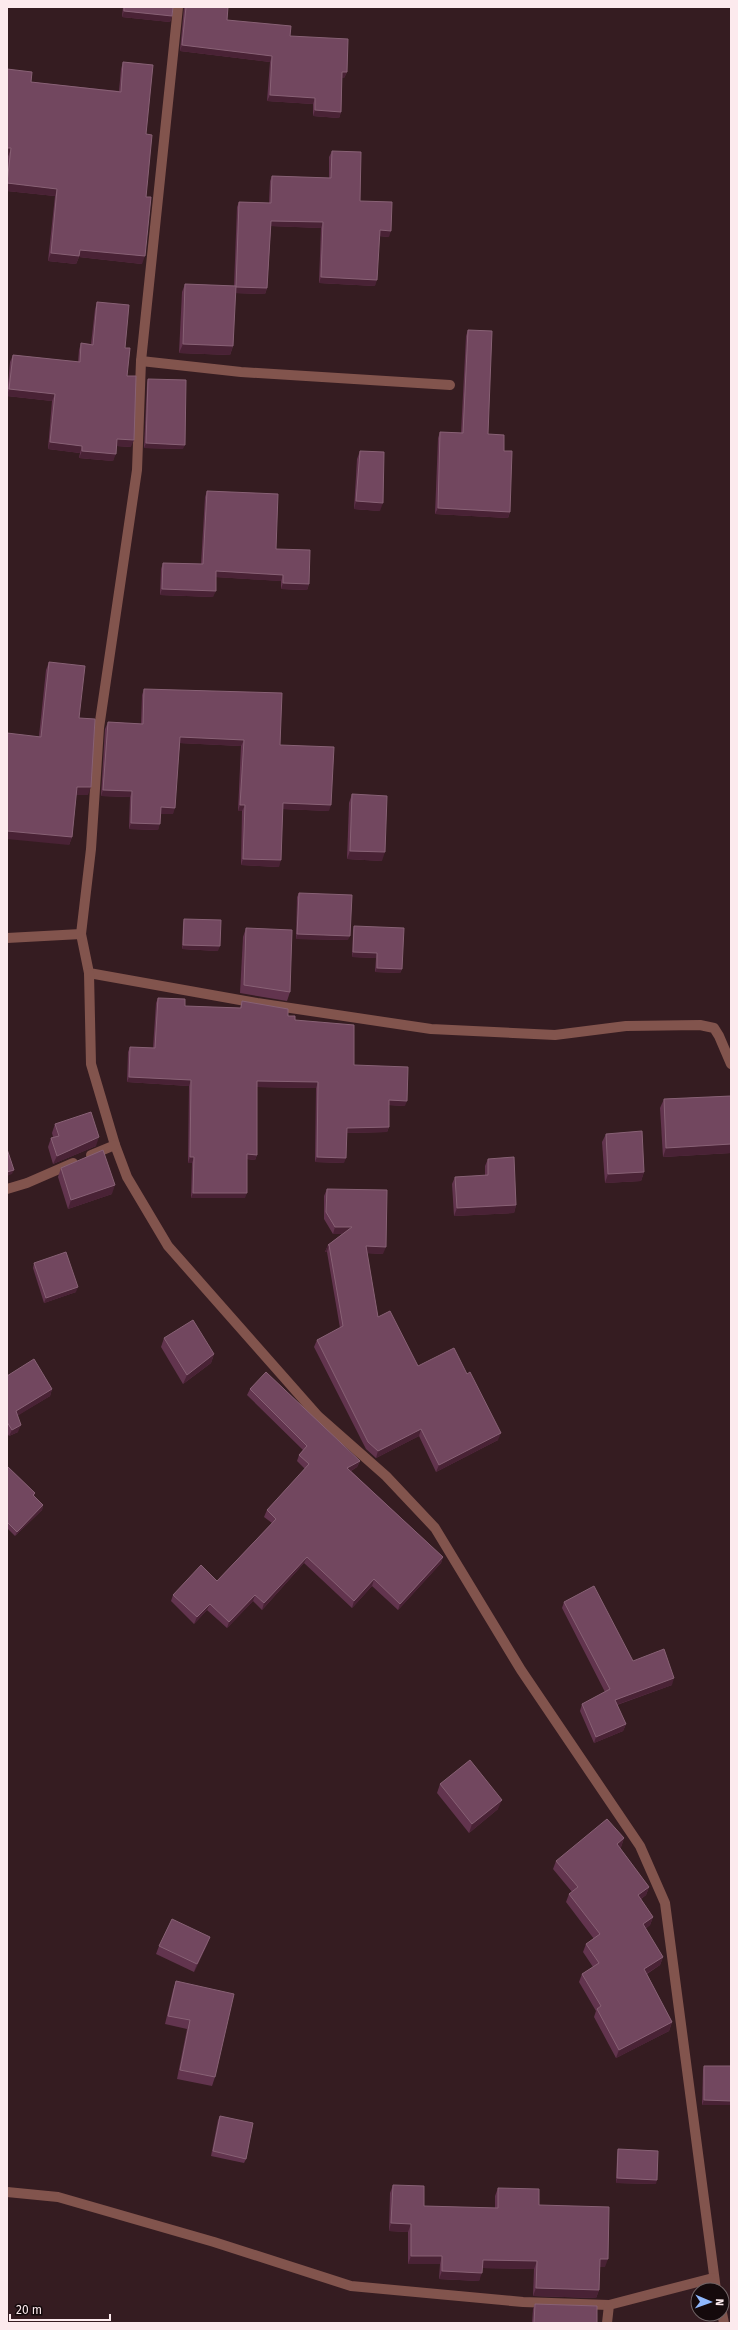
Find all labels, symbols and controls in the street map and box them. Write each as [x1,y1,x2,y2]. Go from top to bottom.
north arrow [690,2282,730,2322]
scale bar [10,2296,110,2322]
text: N [713,2298,726,2306]
text: 20 m [16,2303,42,2317]

